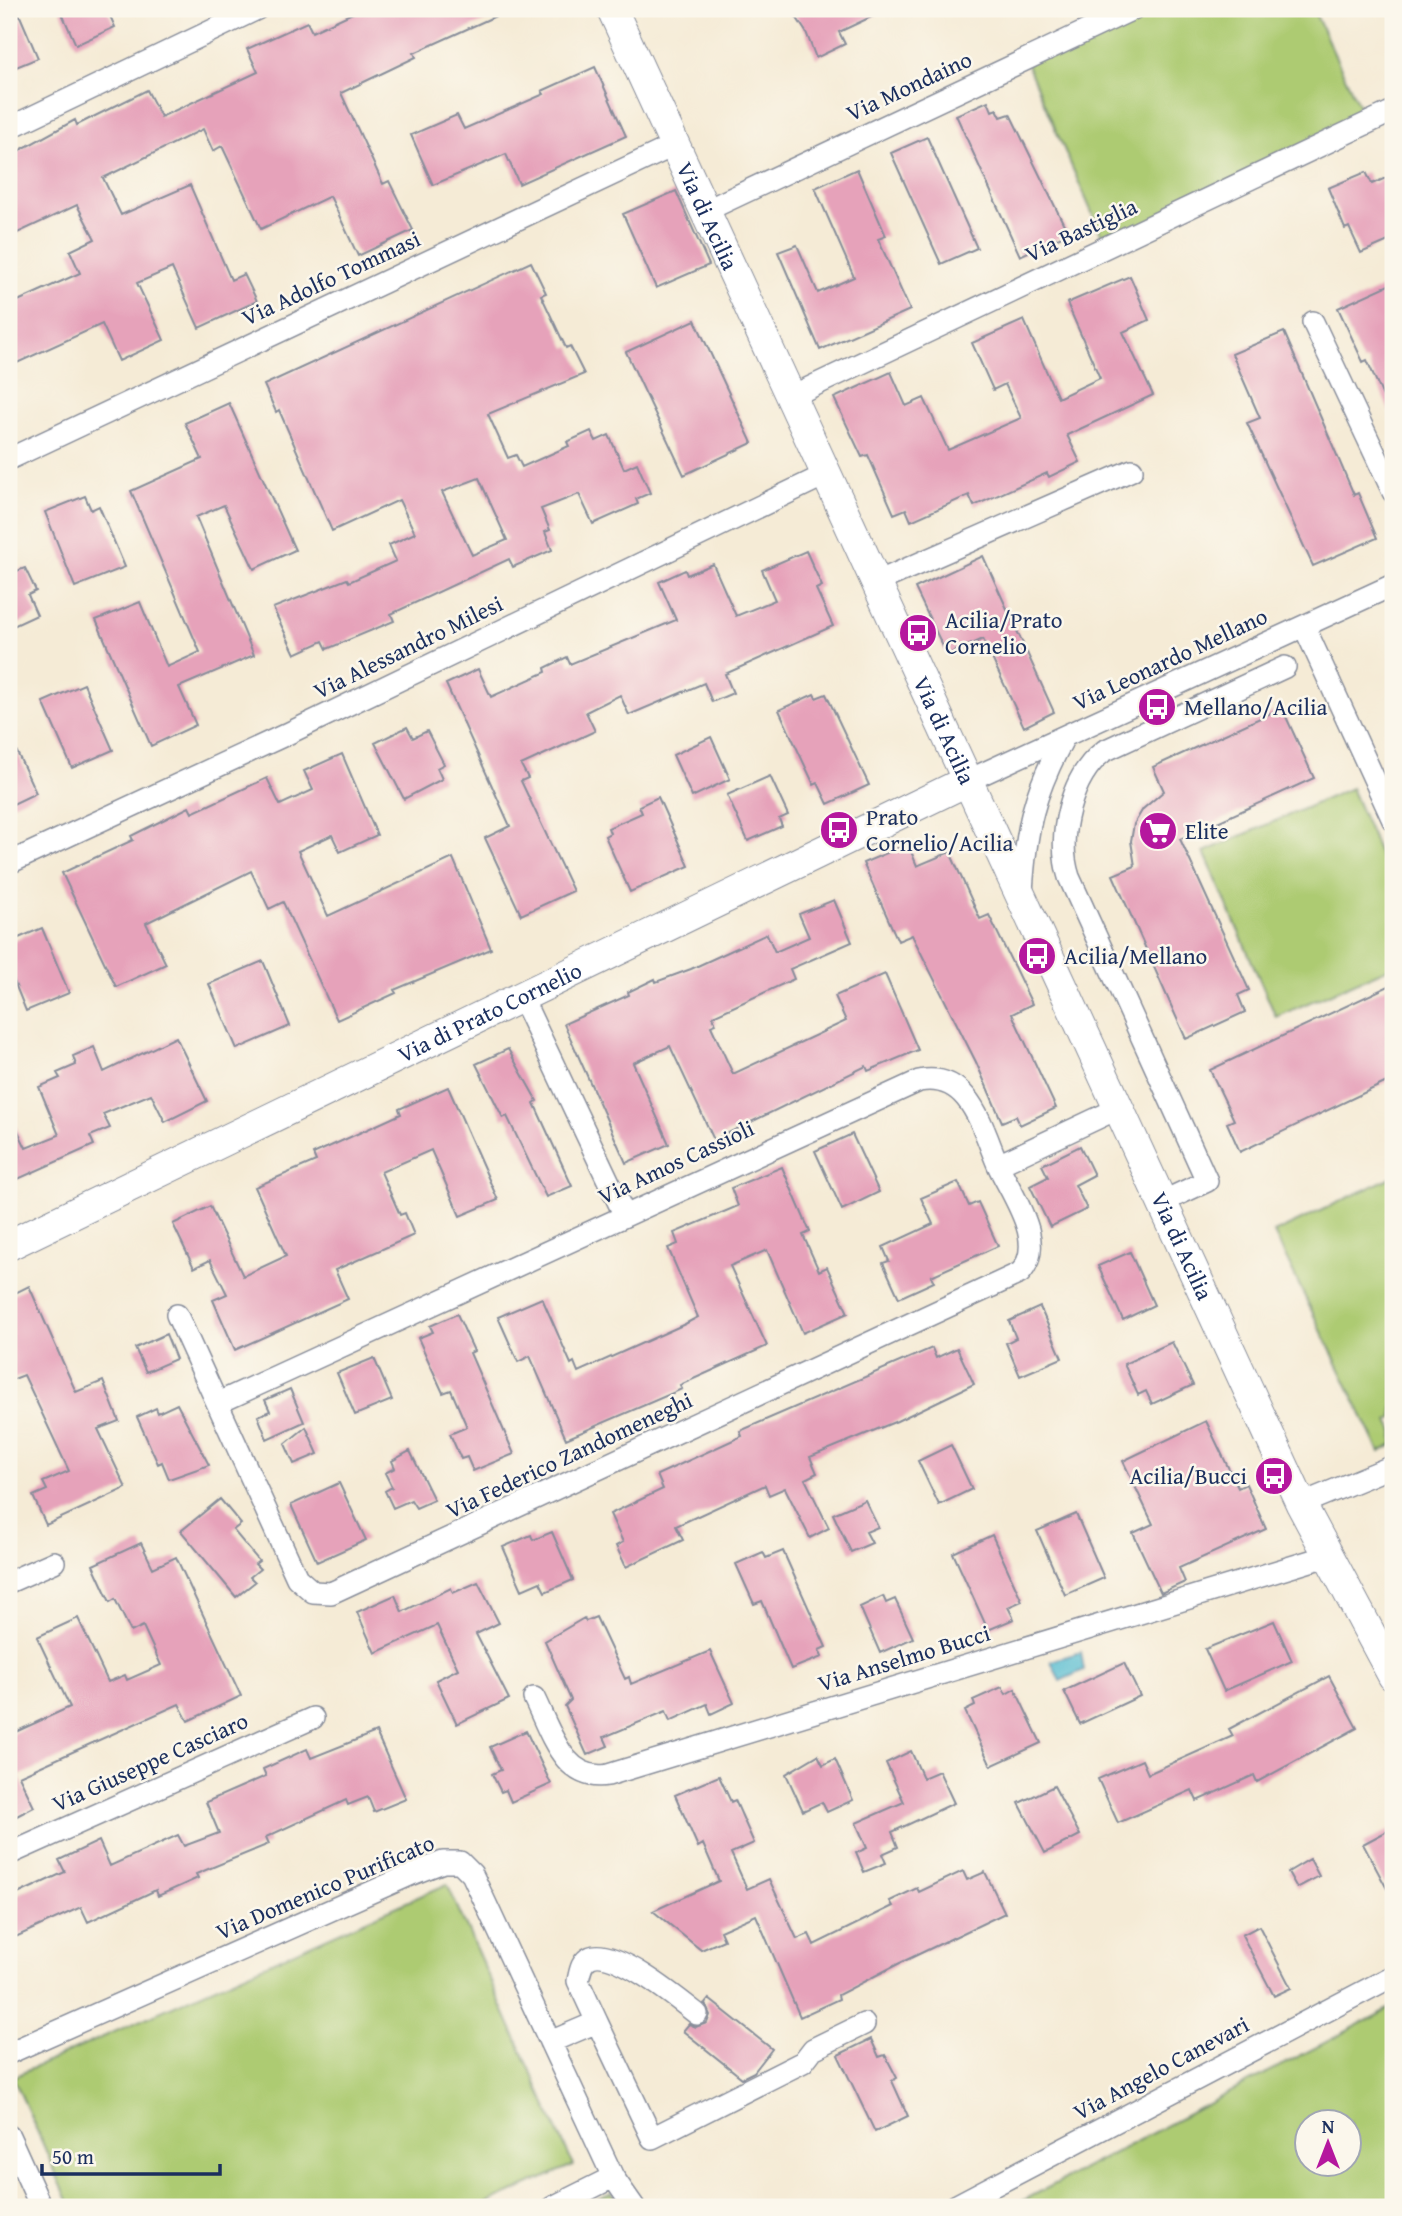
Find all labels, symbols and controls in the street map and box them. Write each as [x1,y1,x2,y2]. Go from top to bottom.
street label: Via Mondaino [841,42,977,129]
street label: Via di Acilia [669,156,747,275]
street label: Via Bastiglia [1019,189,1142,270]
street label: Via Adolfo Tommasi [236,222,426,333]
street label: Via Alessandro Milesi [307,586,508,707]
street label: Via Leonardo Mellano [1067,599,1273,718]
place label: Acilia/Prato Cornelio [945,603,1063,662]
bus stop icon: Acilia/Prato Cornelio [897,612,939,654]
street label: Via di Acilia [906,670,984,789]
bus stop icon: Mellano/Acilia [1136,686,1178,728]
place label: Mellano/Acilia [1184,690,1327,723]
place label: Prato Cornelio/Acilia [866,800,1013,859]
bus stop icon: Prato Cornelio/Acilia [818,809,860,851]
supermarket icon: Elite [1137,810,1179,852]
place label: Elite [1185,814,1228,847]
bus stop icon: Acilia/Mellano [1016,935,1058,977]
place label: Acilia/Mellano [1064,939,1207,972]
street label: Via di Prato Cornelio [392,953,587,1070]
street label: Via Amos Cassioli [592,1111,759,1212]
street label: Via di Acilia [1143,1186,1222,1305]
street label: Via Federico Zandomeneghi [440,1383,698,1526]
bus stop icon: Acilia/Bucci [1253,1455,1295,1497]
place label: Acilia/Bucci [1129,1459,1247,1492]
street label: Via Anselmo Bucci [814,1616,994,1699]
street label: Via Giuseppe Casciaro [47,1703,253,1820]
street label: Via Domenico Purificato [210,1826,439,1948]
street label: Via Angelo Canevari [1067,2007,1254,2128]
north arrow [1294,2108,1364,2178]
text: N [1322,2112,1335,2140]
scale bar [42,2132,220,2176]
text: 50 m [52,2141,94,2172]

